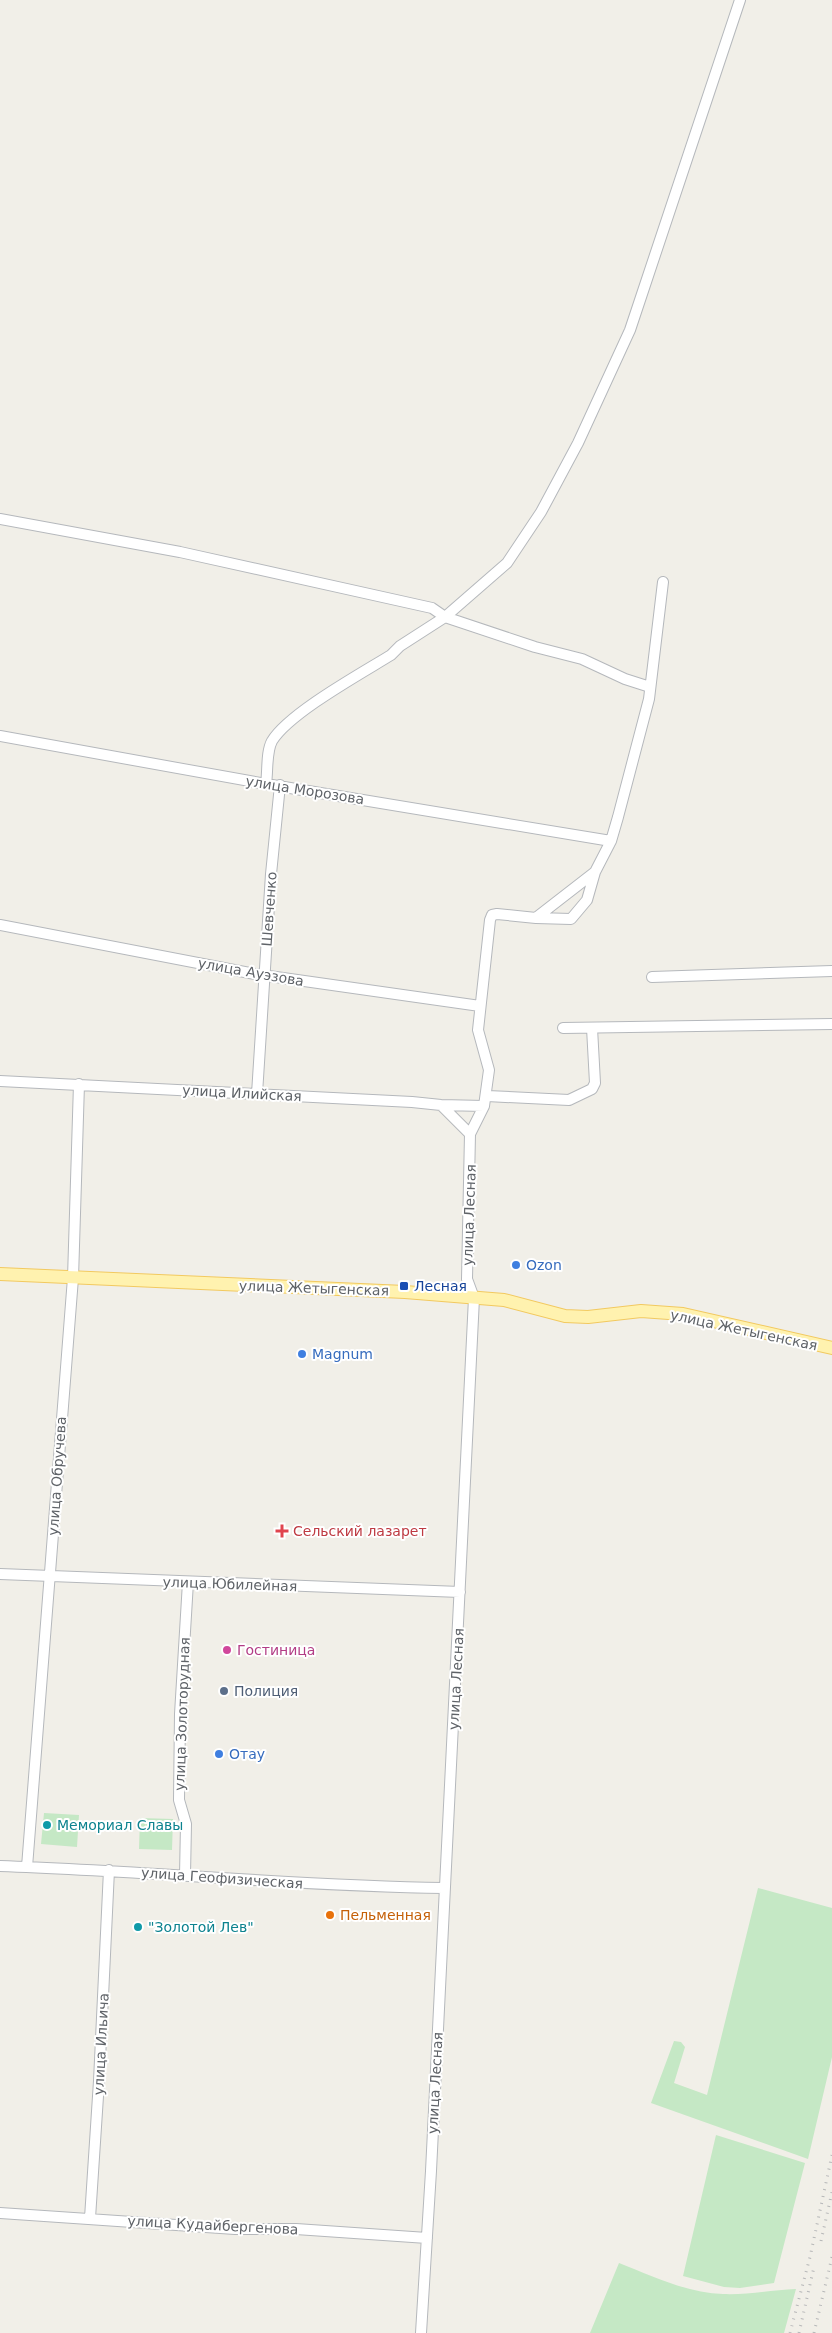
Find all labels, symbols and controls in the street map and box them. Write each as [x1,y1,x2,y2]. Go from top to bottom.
street label: улица Морозова [245,773,365,807]
street label: Шевченко [258,871,280,947]
street label: улица Ауэзова [197,955,305,989]
street label: улица Илийская [182,1082,302,1104]
street label: улица Лесная [459,1164,479,1266]
place label: Ozon [526,1257,562,1273]
marker: Ozon [510,1259,522,1271]
street label: улица Жетыгенская [239,1277,389,1299]
place label: Лесная [414,1278,467,1294]
marker: Лесная [398,1280,410,1292]
street label: улица Жетыгенская [669,1307,819,1353]
place label: Magnum [312,1346,373,1362]
marker: Magnum [296,1348,308,1360]
street label: улица Обручева [45,1416,69,1536]
place label: Сельский лазарет [293,1523,427,1539]
marker: Сельский лазарет [275,1524,289,1538]
street label: улица Юбилейная [162,1574,298,1594]
street label: улица Лесная [445,1628,467,1730]
street label: улица Золоторудная [171,1637,193,1791]
place label: Гостиница [237,1642,315,1658]
marker: Гостиница [221,1644,233,1656]
place label: Полиция [234,1683,298,1699]
marker: Полиция [218,1685,230,1697]
place label: Отау [229,1746,265,1762]
marker: Отау [213,1748,225,1760]
place label: Мемориал Славы [57,1817,183,1833]
marker: Мемориал Славы [41,1819,53,1831]
street label: улица Геофизическая [141,1864,303,1892]
place label: Пельменная [340,1907,431,1923]
marker: Пельменная [324,1909,336,1921]
place label: "Золотой Лев" [148,1919,254,1935]
marker: "Золотой Лев" [132,1921,144,1933]
street label: улица Ильича [90,1992,112,2096]
street label: улица Лесная [424,2032,446,2134]
street label: улица Кудайбергенова [127,2213,299,2237]

